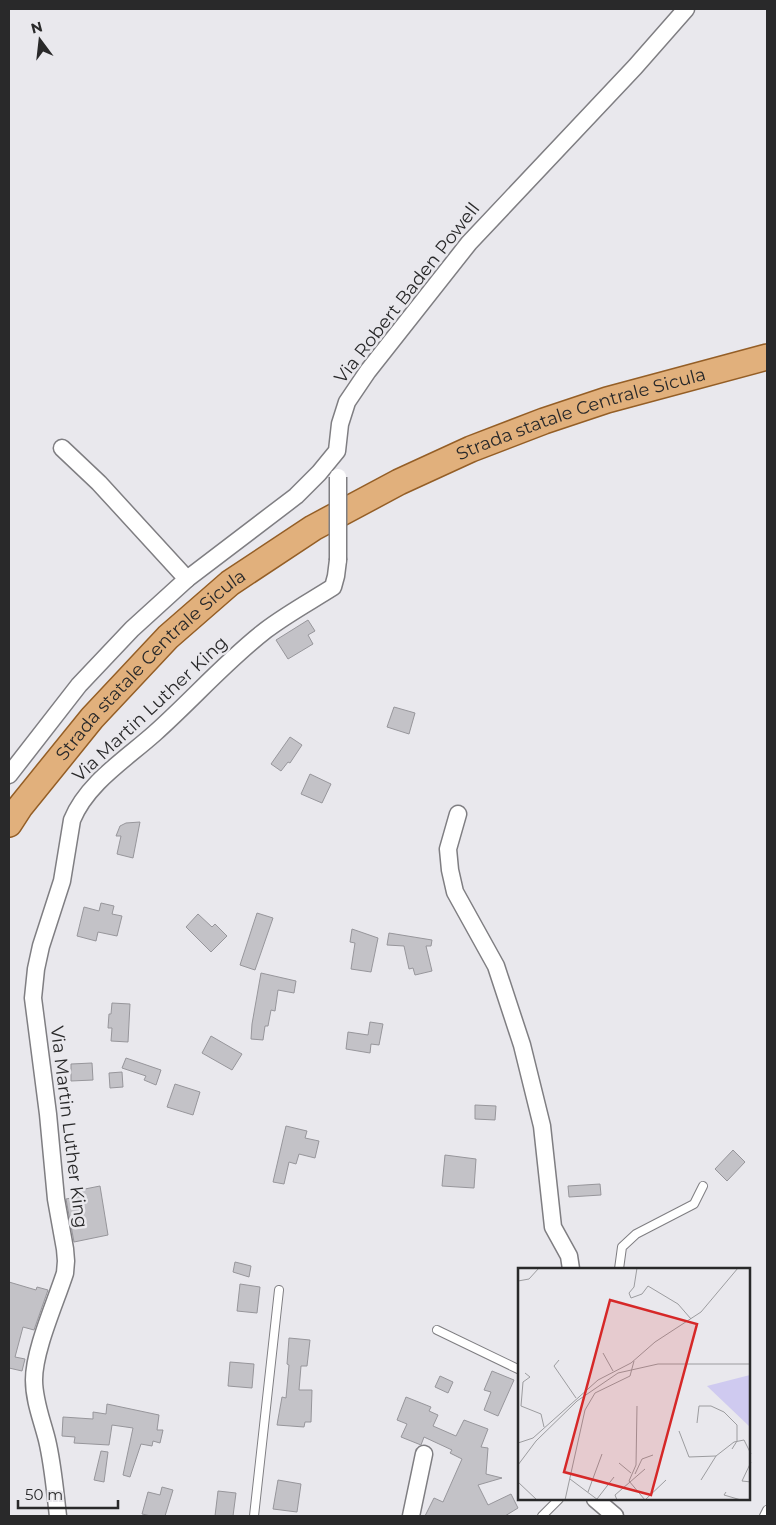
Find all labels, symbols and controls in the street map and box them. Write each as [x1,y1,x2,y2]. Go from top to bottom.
north arrow [15,15,65,65]
text: N [29,17,44,38]
street label: Via Robert Baden Powell [330,198,484,388]
street label: Strada statale Centrale Sicula [453,363,708,465]
street label: Strada statale Centrale Sicula [51,565,250,765]
street label: Via Martin Luther King [68,631,232,787]
street label: Via Martin Luther King [46,1025,92,1229]
inset map [518,1268,751,1500]
scale bar [18,1478,118,1510]
text: 50 m [25,1485,63,1504]

